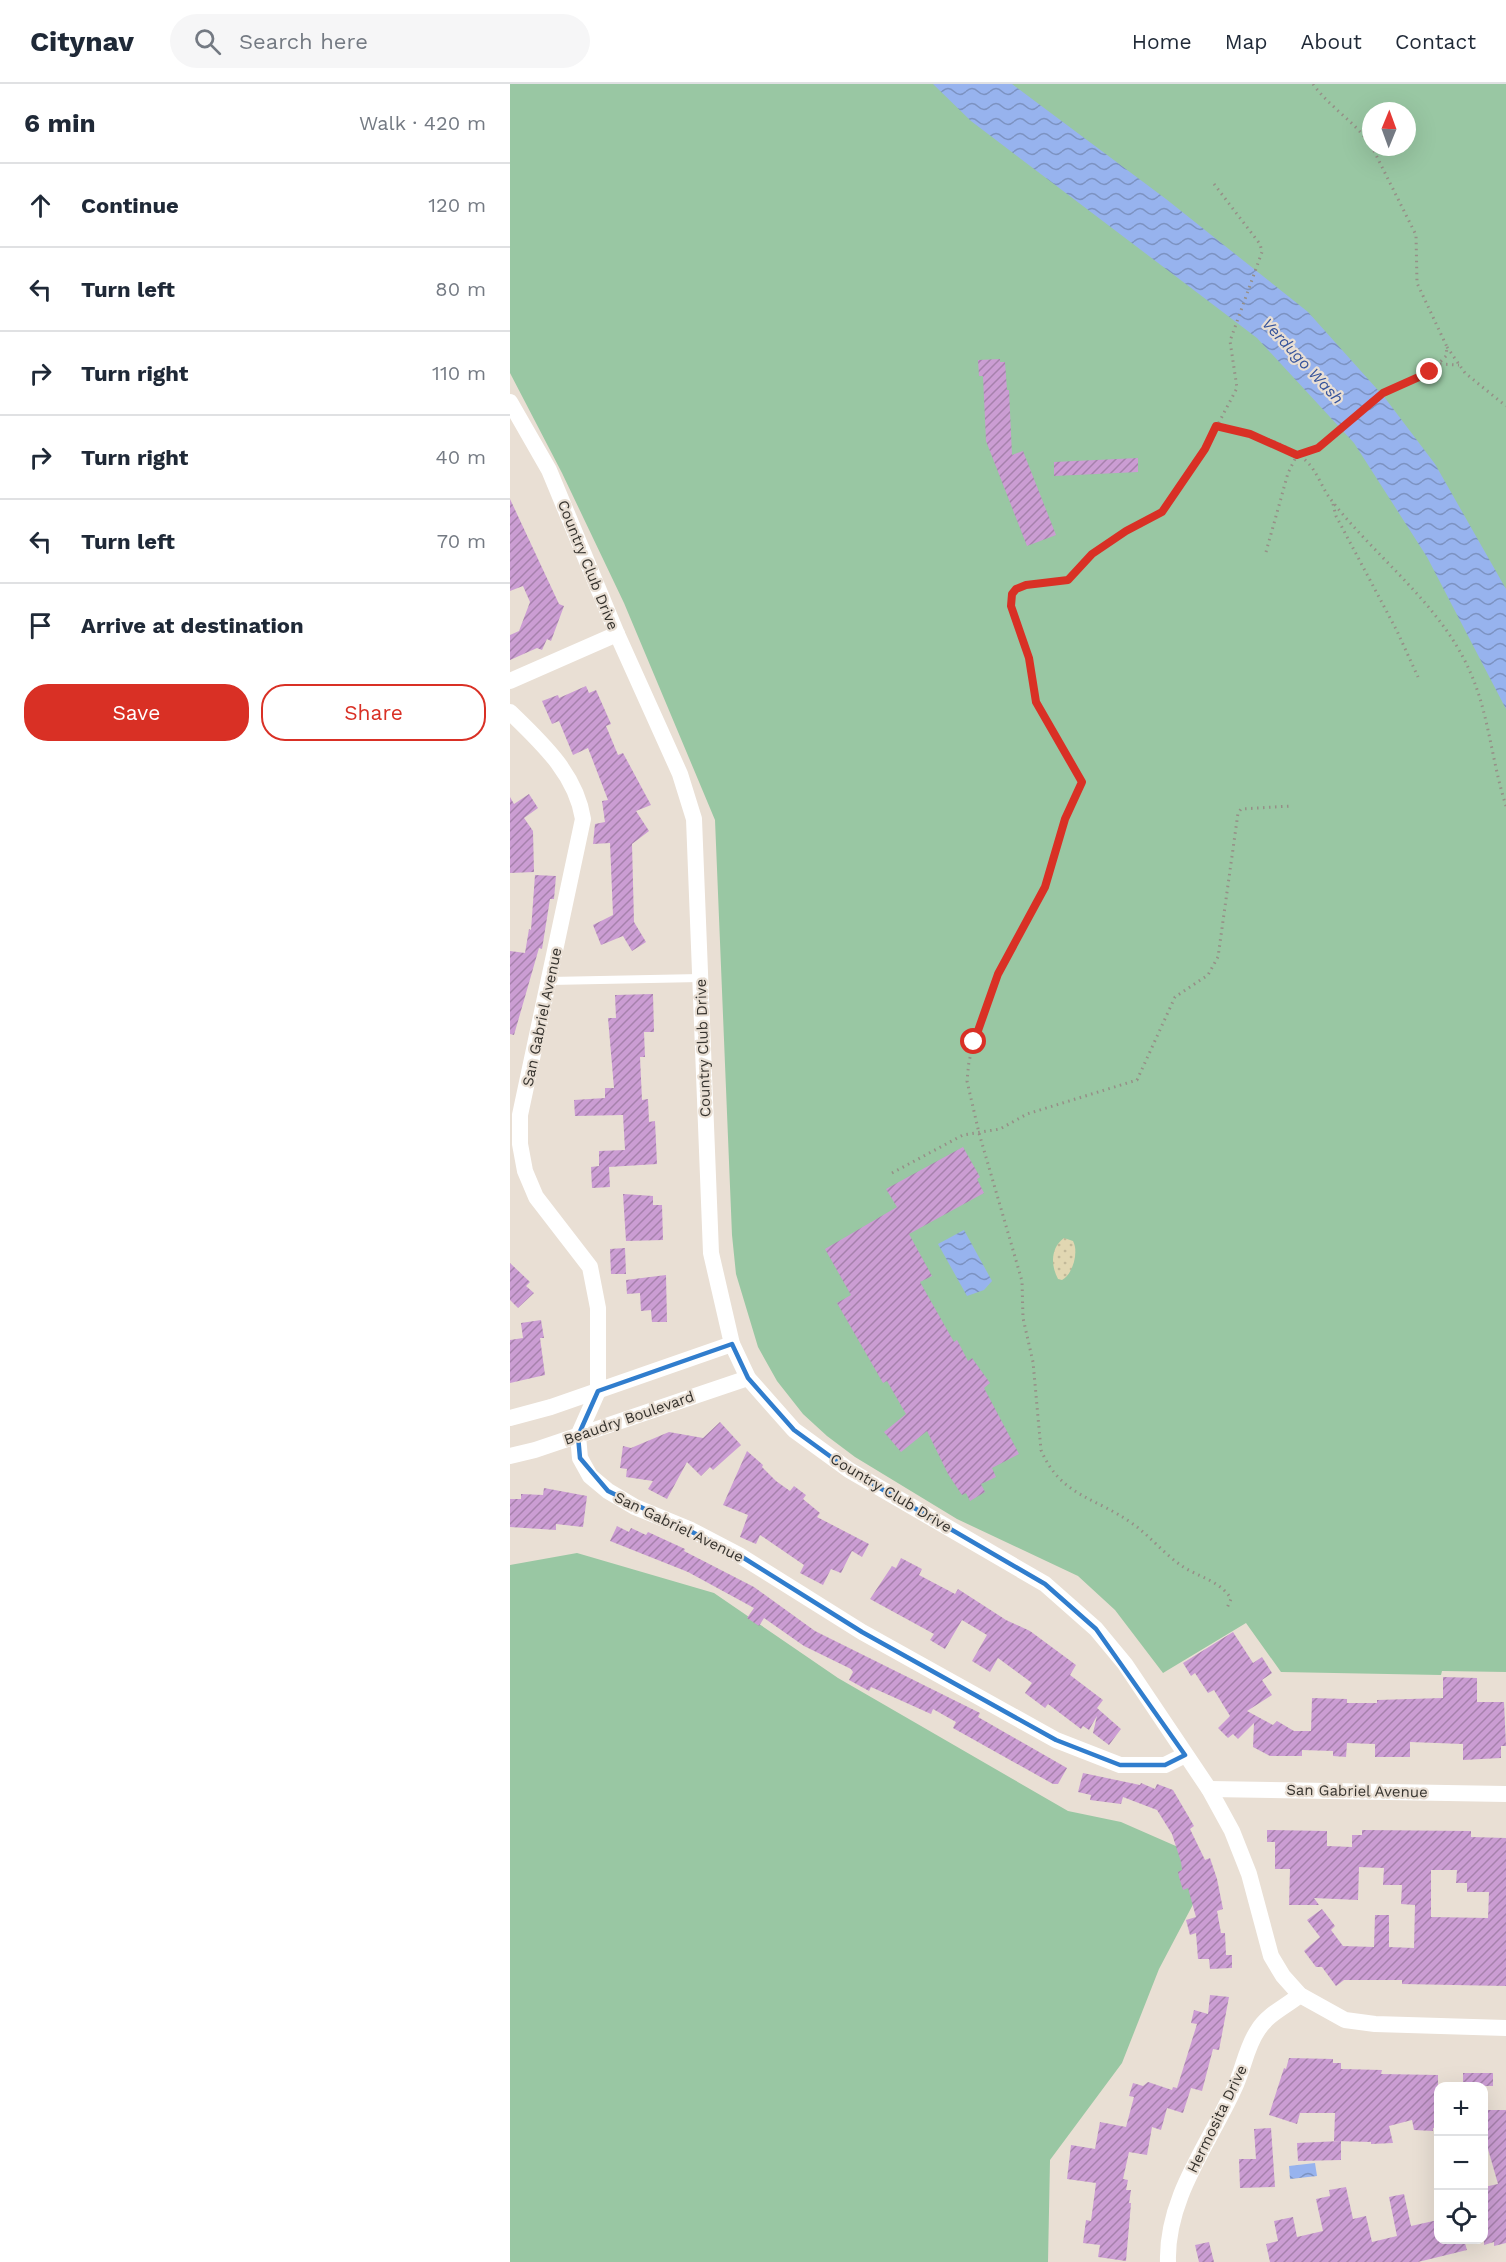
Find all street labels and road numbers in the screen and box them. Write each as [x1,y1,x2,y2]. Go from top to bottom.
street label: Country Club Drive [554,497,622,633]
street label: San Gabriel Avenue [518,946,566,1088]
street label: Country Club Drive [692,978,714,1118]
street label: Beaudry Boulevard [561,1387,697,1449]
street label: Country Club Drive [827,1450,955,1536]
street label: San Gabriel Avenue [611,1488,747,1566]
street label: San Gabriel Avenue [1286,1781,1428,1801]
street label: Hermosita Drive [1183,2062,1251,2176]

